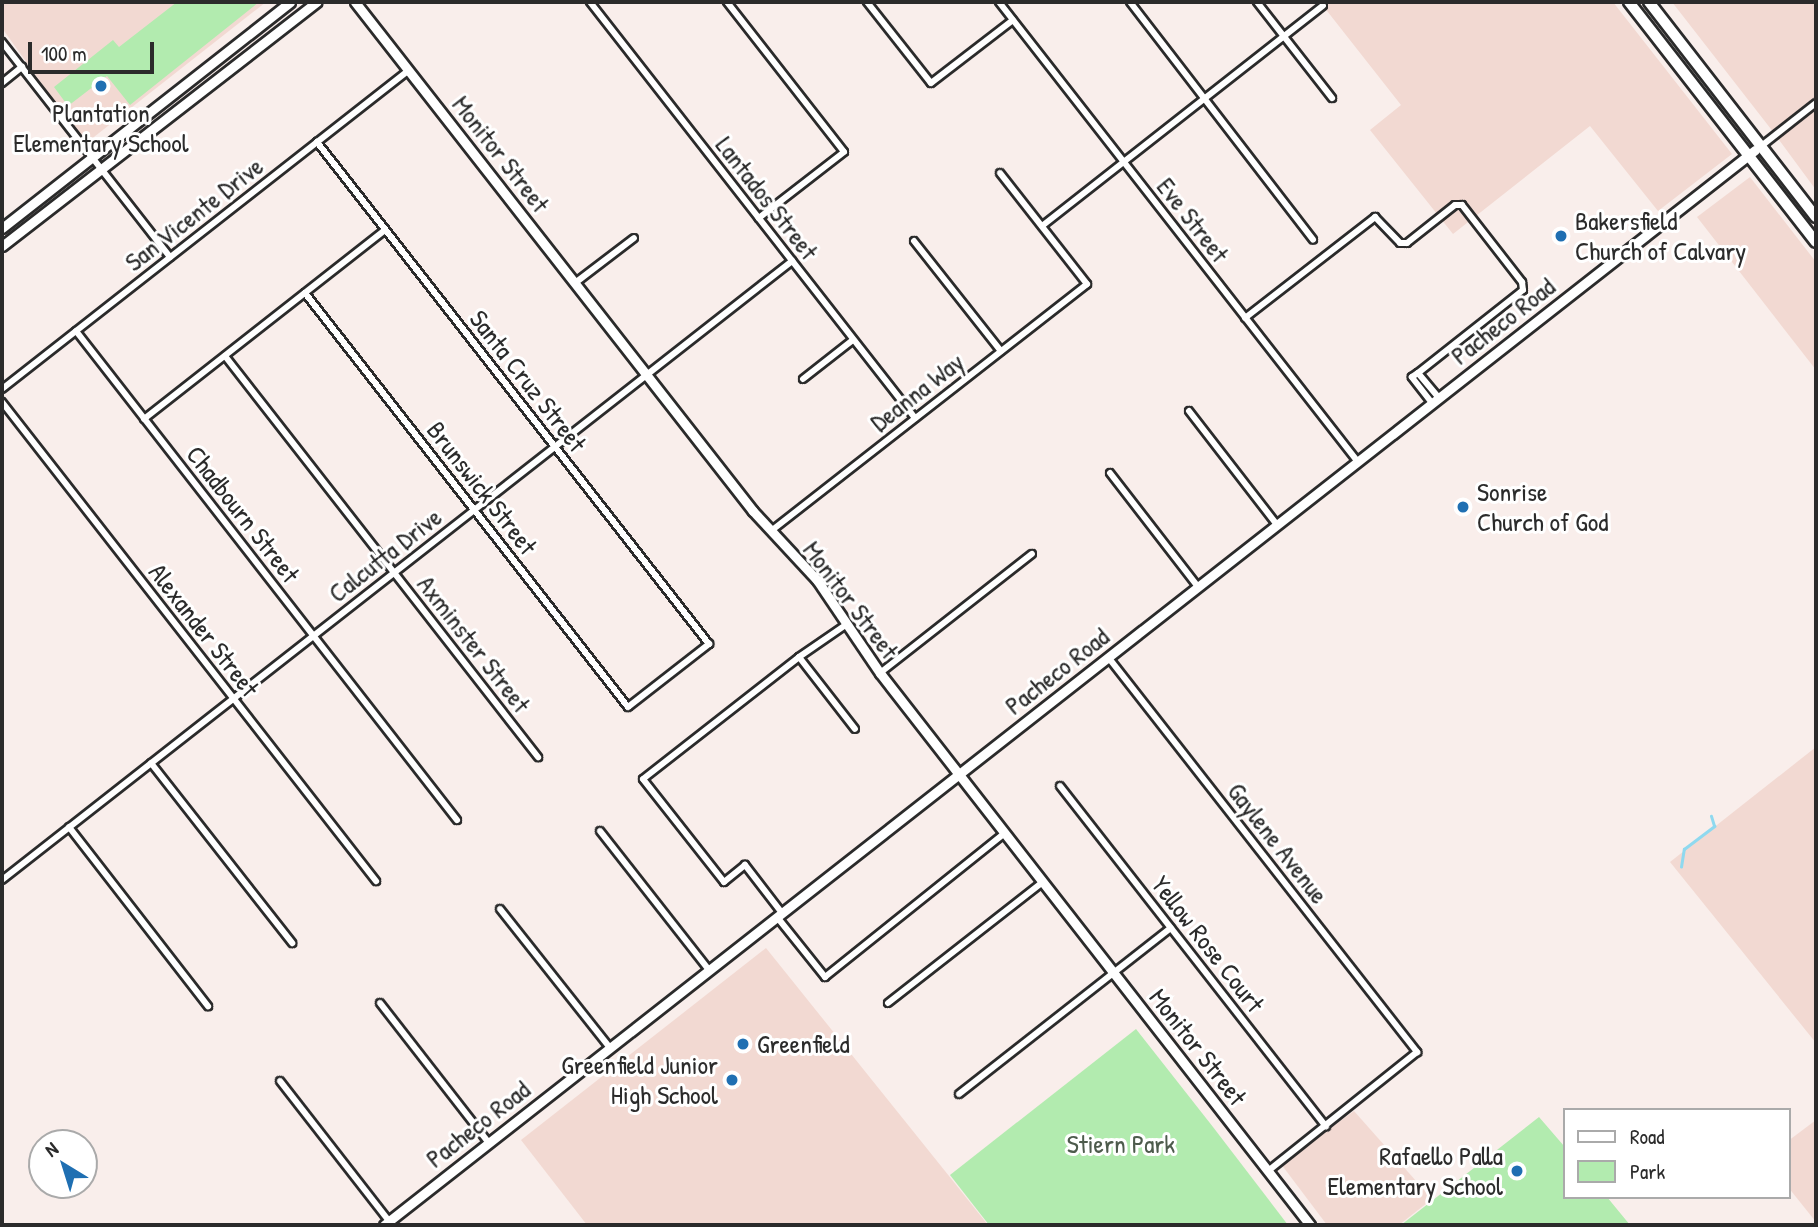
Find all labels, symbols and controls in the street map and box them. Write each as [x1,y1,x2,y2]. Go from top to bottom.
scale bar [32,28,158,72]
text: 100 m [41,39,87,68]
marker: Plantation Elementary School [93,78,109,94]
street label: Monitor Street [446,89,556,219]
place label: Plantation Elementary School [13,97,189,158]
street label: Lantados Street [709,130,825,266]
street label: San Vicente Drive [119,150,269,278]
street label: Eve Street [1150,171,1236,269]
place label: Bakersfield Church of Calvary [1575,205,1746,266]
marker: Bakersfield Church of Calvary [1553,228,1569,244]
street label: Pacheco Road [1445,271,1561,371]
street label: Santa Cruz Street [463,304,593,458]
street label: Deanna Way [864,346,970,438]
street label: Brunswick Street [420,415,544,561]
street label: Chadbourn Street [180,439,306,589]
place label: Sonrise Church of God [1477,476,1608,538]
marker: Sonrise Church of God [1455,499,1471,515]
street label: Calcutta Drive [322,501,448,609]
street label: Monitor Street [797,535,905,665]
street label: Alexander Street [142,557,266,703]
street label: Axminster Street [411,569,537,719]
street label: Pacheco Road [999,621,1115,721]
street label: Gaylene Avenue [1221,776,1335,910]
street label: Yellow Rose Court [1145,870,1271,1018]
street label: Monitor Street [1143,982,1253,1112]
place label: Greenfield [757,1028,850,1060]
marker: Greenfield [735,1036,751,1052]
place label: Greenfield Junior High School [561,1049,718,1110]
marker: Greenfield Junior High School [724,1072,740,1088]
street label: Pacheco Road [420,1074,536,1174]
legend [1562,1108,1790,1199]
text: Road [1630,1122,1664,1151]
park label: Stiern Park [1067,1128,1175,1160]
north arrow [28,1129,98,1199]
text: N [39,1136,63,1162]
place label: Rafaello Palla Elementary School [1328,1140,1503,1202]
text: Park [1630,1157,1665,1186]
marker: Rafaello Palla Elementary School [1509,1163,1525,1179]

